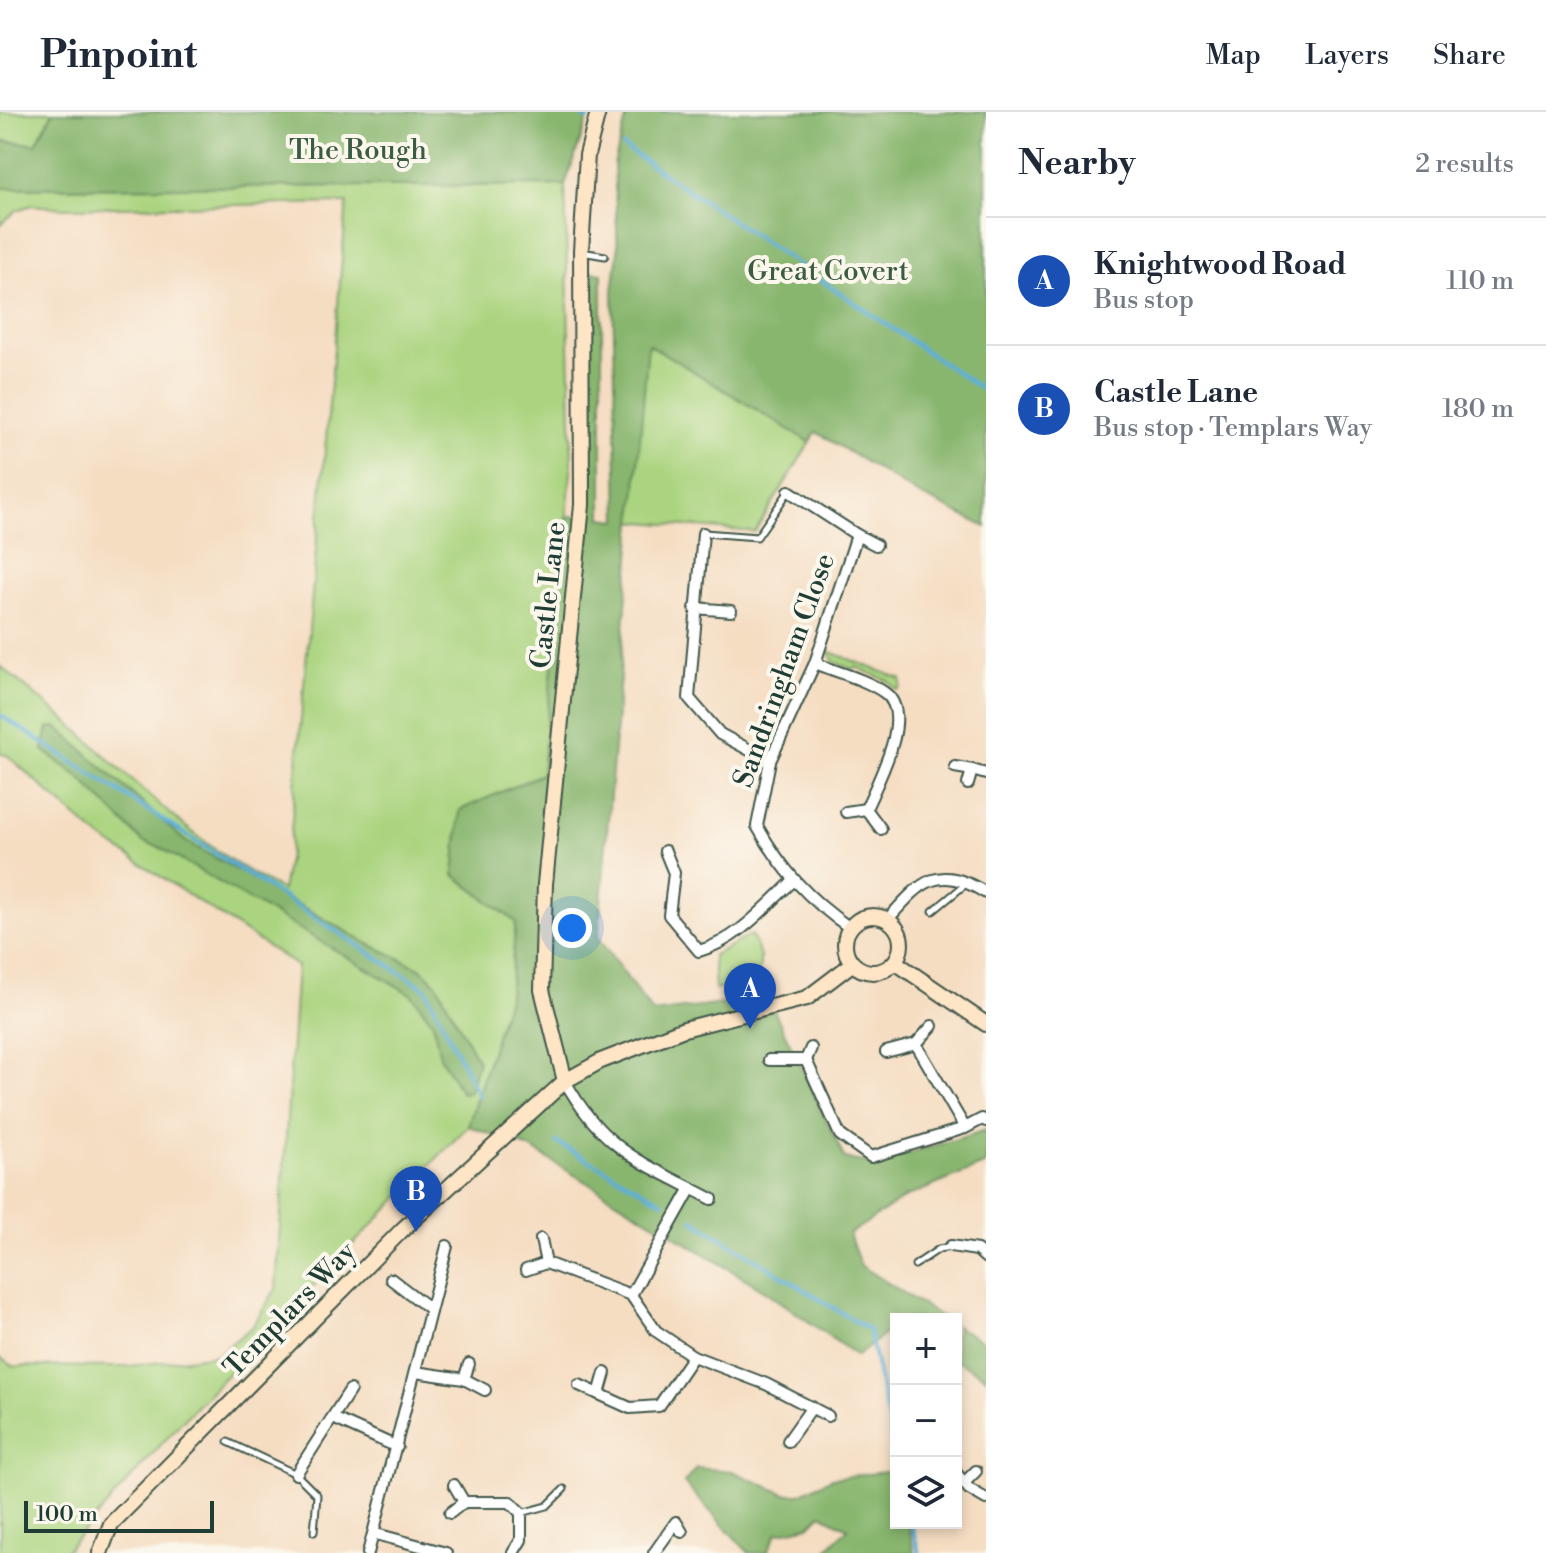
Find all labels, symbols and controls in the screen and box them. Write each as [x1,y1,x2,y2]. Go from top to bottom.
text: Pinpoint [40,32,197,79]
text: Map [1206,38,1261,73]
text: Layers [1305,38,1389,73]
text: Share [1433,38,1506,73]
park label: The Rough [289,133,427,168]
text: Nearby [1018,143,1136,185]
text: 2 results [1415,148,1514,180]
text: Knightwood Road [1094,246,1347,284]
park label: Great Covert [747,254,909,289]
text: A [1035,265,1053,297]
text: 110 m [1446,265,1514,297]
text: Bus stop [1094,284,1194,316]
text: Castle Lane [1094,374,1258,412]
text: B [1034,393,1054,425]
text: 180 m [1442,393,1514,425]
text: Bus stop · Templars Way [1094,412,1372,444]
street label: Castle Lane [523,520,574,671]
street label: Sandringham Close [726,549,843,792]
your location [552,908,592,948]
pin: A [724,963,776,1029]
pin: B [390,1166,442,1232]
street label: Templars Way [216,1234,364,1385]
map controls [890,1313,962,1529]
button: + [890,1313,962,1385]
button: − [890,1385,962,1457]
button: layers [890,1457,962,1529]
scale bar [24,1497,214,1533]
text: 100 m [36,1501,98,1528]

